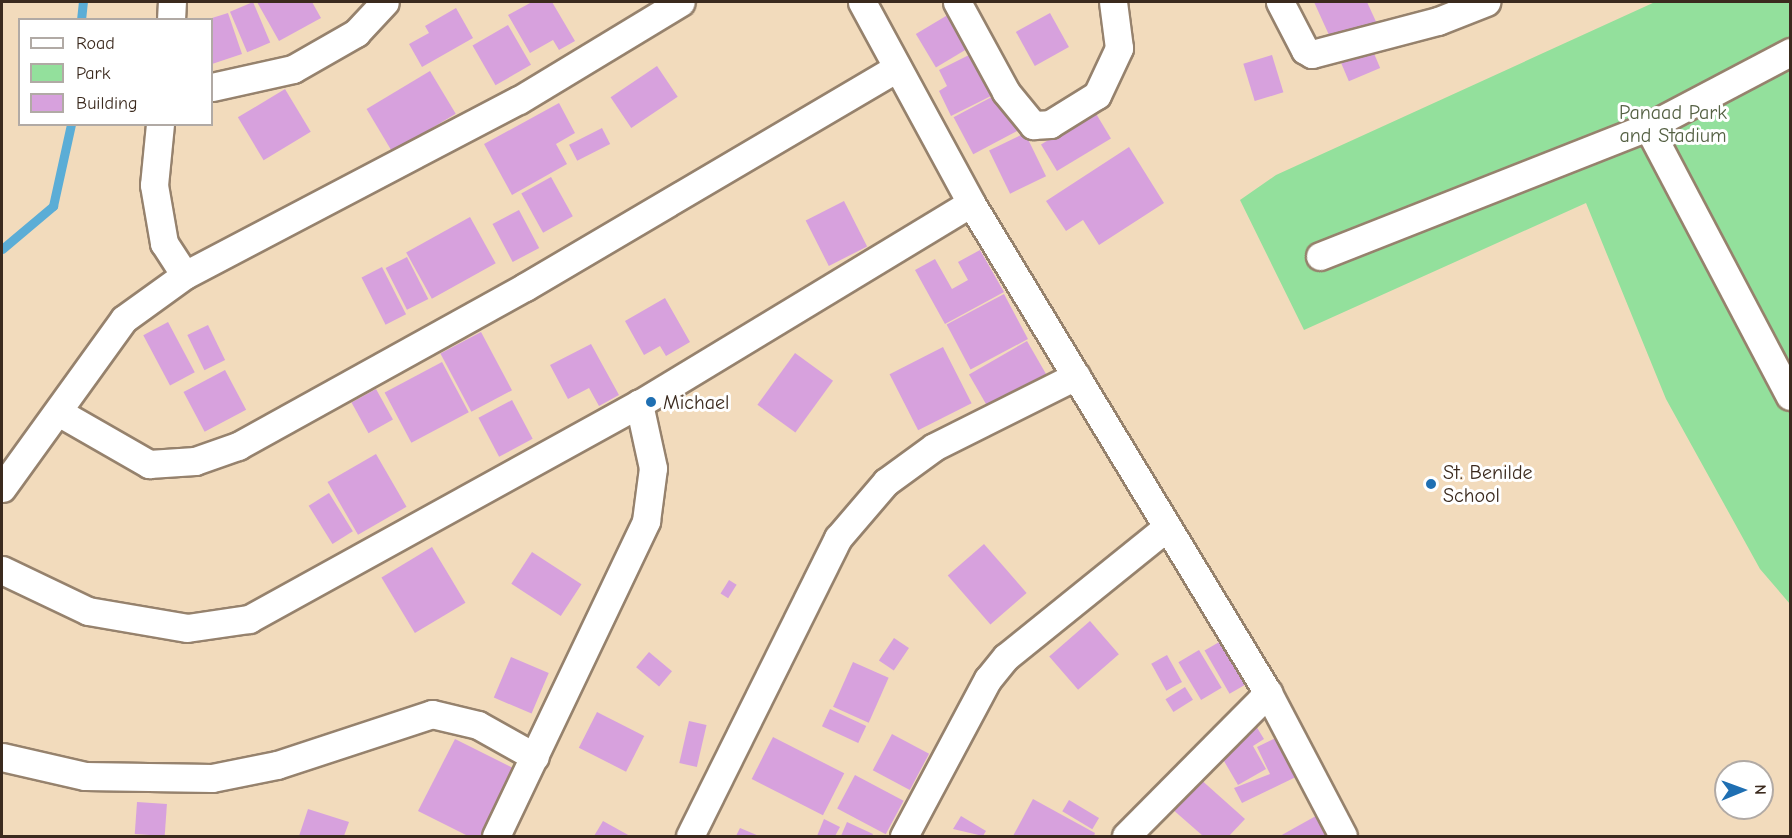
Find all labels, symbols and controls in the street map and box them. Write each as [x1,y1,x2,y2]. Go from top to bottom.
legend [18,18,213,126]
text: Road [76,33,115,54]
text: Park [76,63,110,84]
text: Building [76,93,138,114]
park label: Panaad Park and Stadium [1619,100,1727,147]
place label: Michael [663,390,729,414]
marker: Michael [644,395,658,409]
place label: St. Benilde School [1443,460,1533,507]
marker: St. Benilde School [1424,477,1438,491]
north arrow [1714,760,1774,820]
text: N [1751,784,1769,795]

